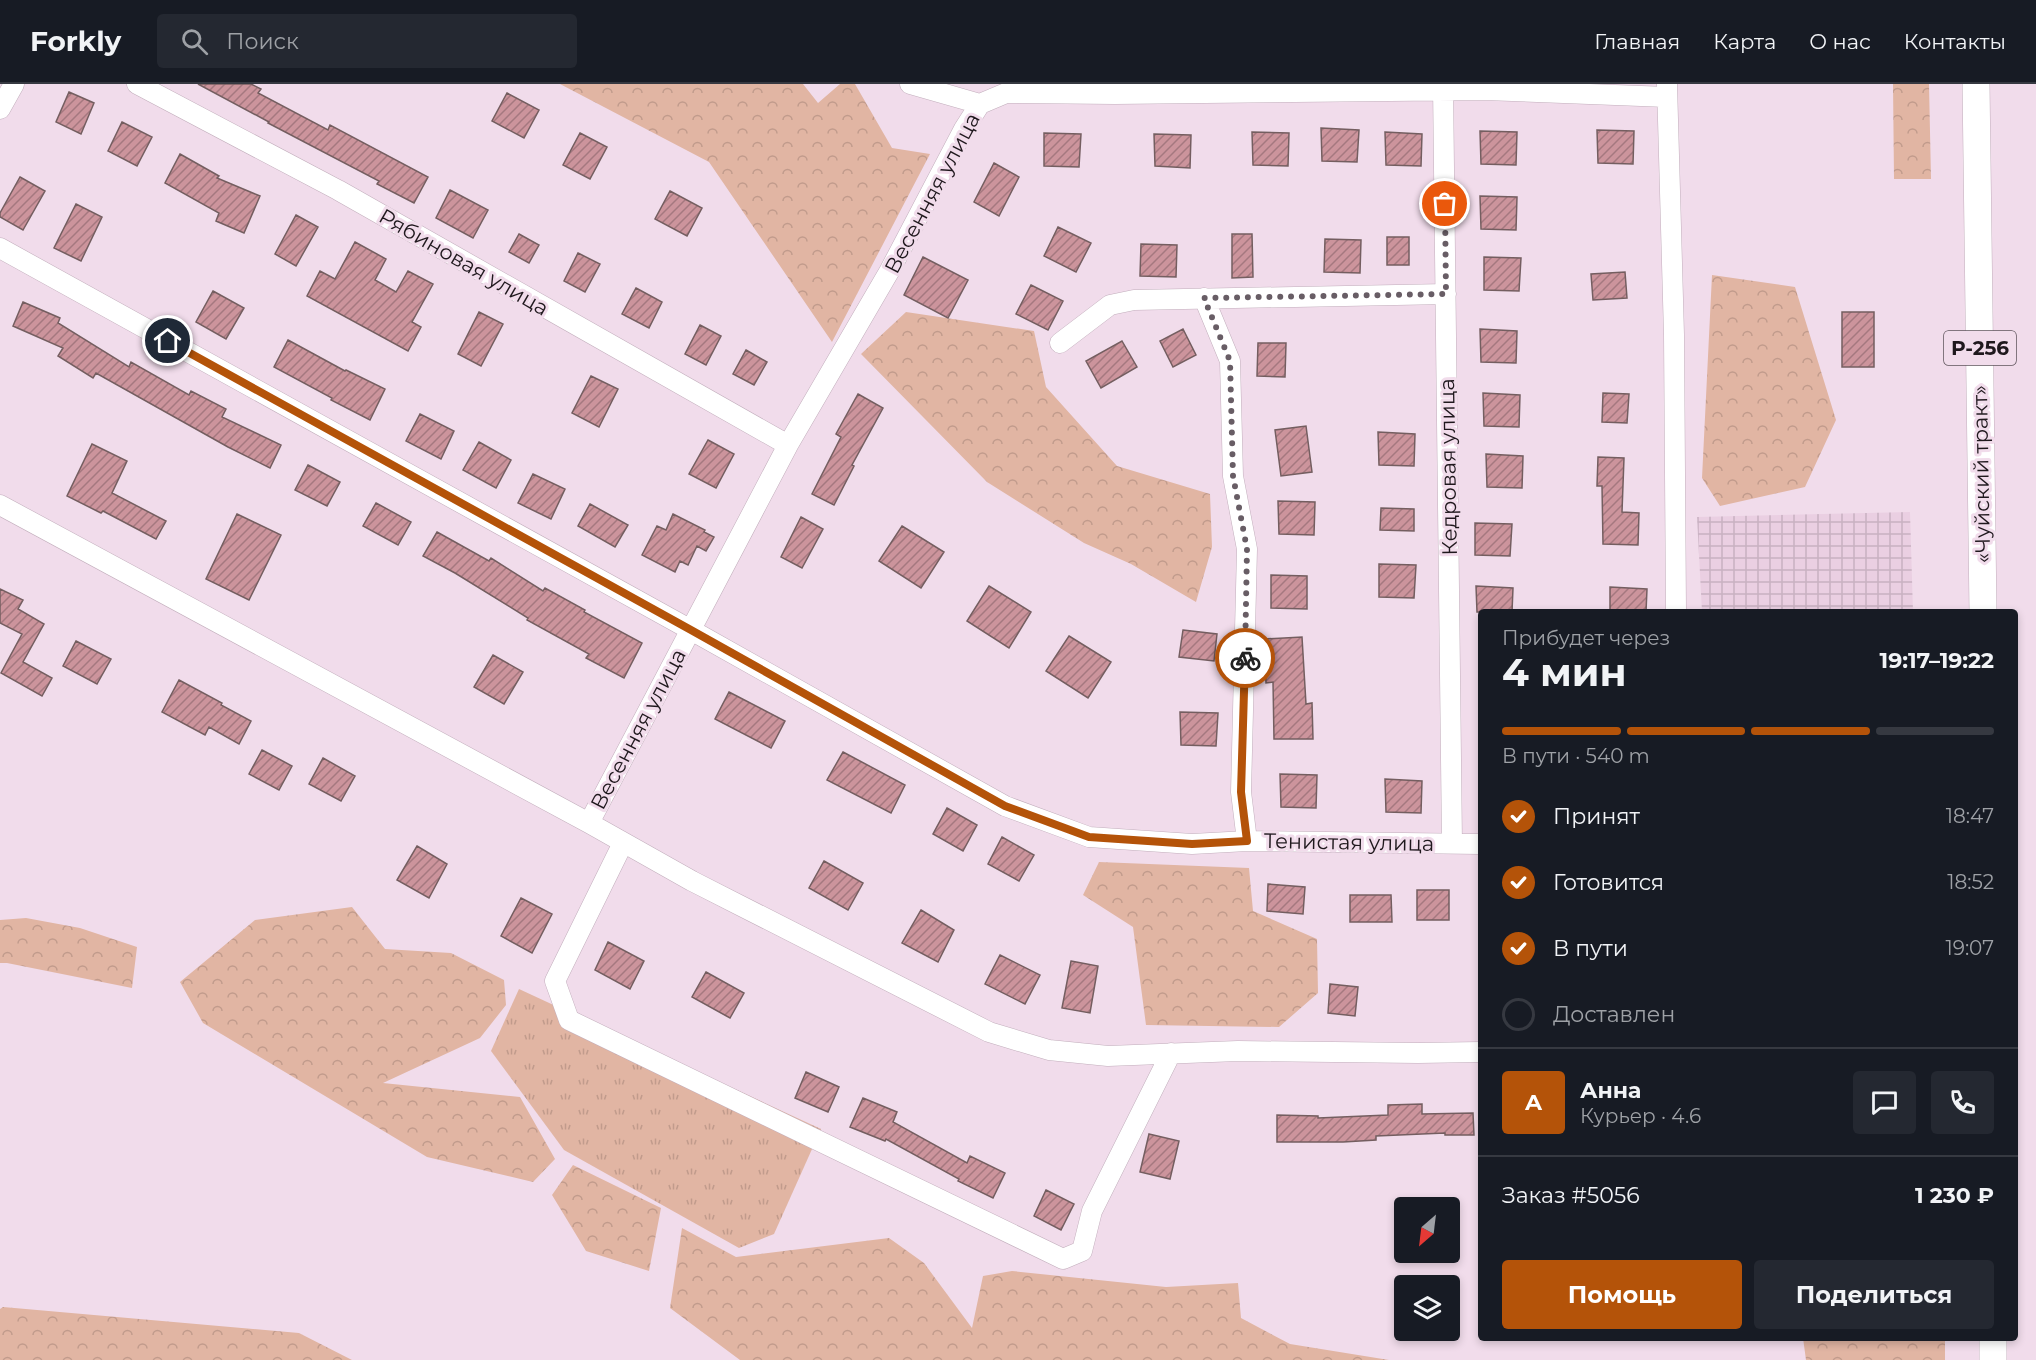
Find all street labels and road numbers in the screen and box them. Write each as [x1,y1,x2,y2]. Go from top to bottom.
street label: Весенняя улица [879,108,985,278]
street label: Рябиновая улица [375,203,553,321]
road number: Р-256 [1944,331,2016,365]
street label: Кедровая улица [1434,378,1462,556]
street label: «Чуйский тракт» [1967,385,1995,563]
street label: Весенняя улица [585,644,691,814]
street label: Тенистая улица [1264,828,1434,856]

